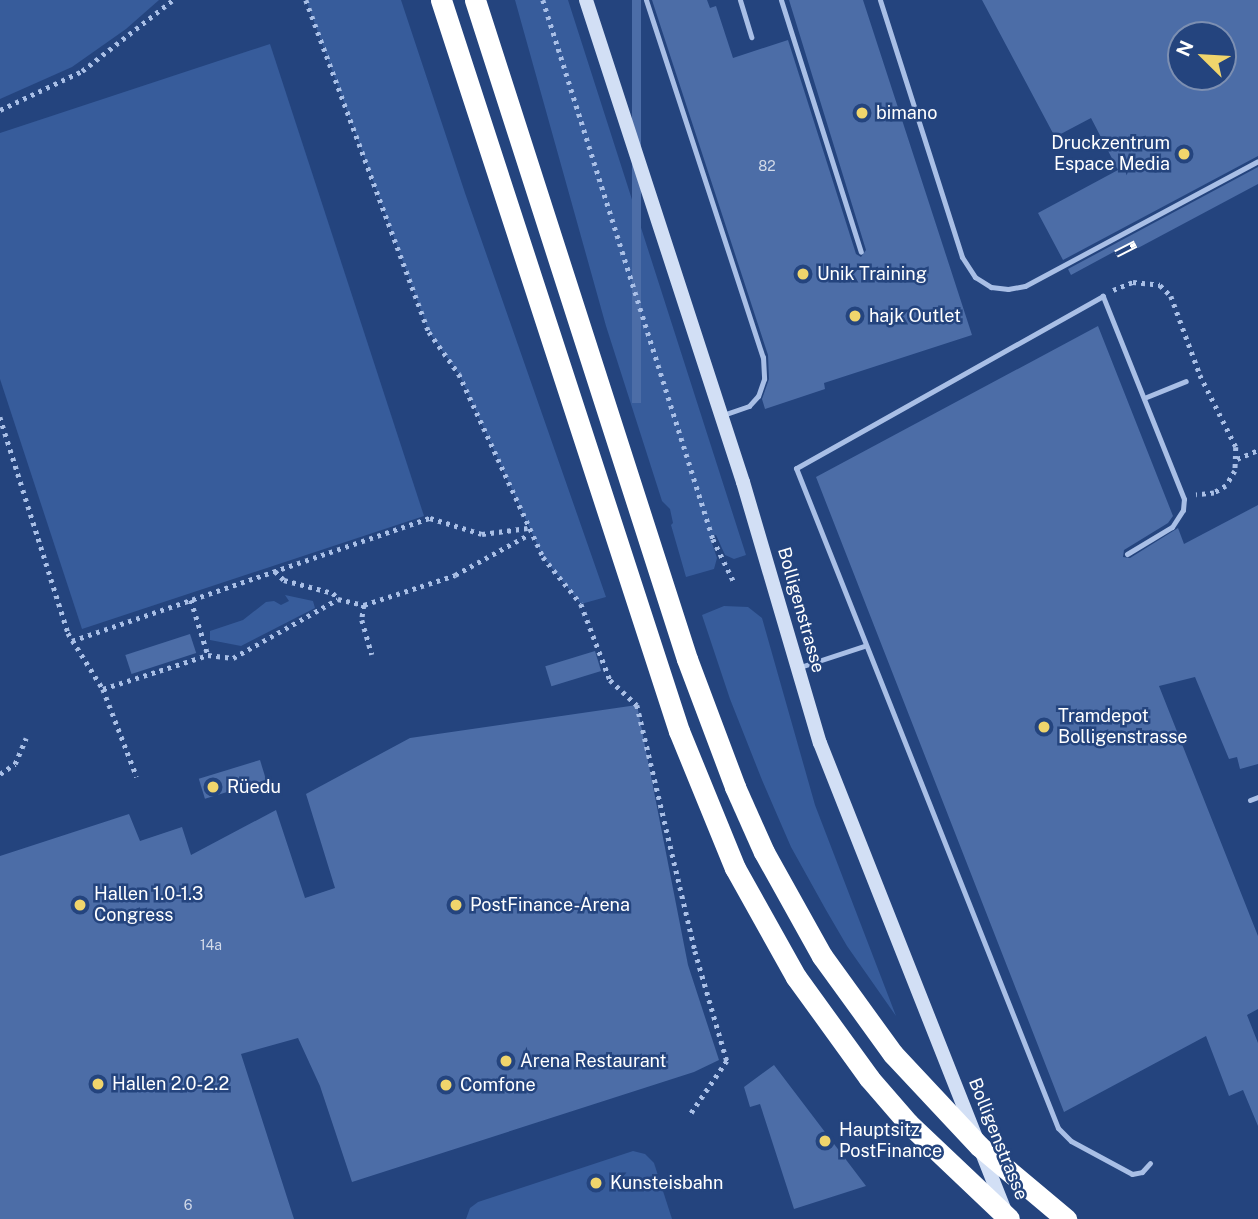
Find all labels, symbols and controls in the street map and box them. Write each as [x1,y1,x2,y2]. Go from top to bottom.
north arrow [1167,21,1237,91]
text: N [1172,37,1198,60]
place label: bimano [876,102,937,124]
marker: bimano [854,105,870,121]
place label: Druckzentrum Espace Media [1051,133,1170,176]
marker: Druckzentrum Espace Media [1176,146,1192,162]
house number: 82 [758,158,776,174]
place label: Unik Training [817,263,927,285]
marker: Unik Training [795,266,811,282]
place label: hajk Outlet [869,305,961,327]
marker: hajk Outlet [847,308,863,324]
street label: Bolligenstrasse [773,545,829,675]
place label: Tramdepot Bolligenstrasse [1058,706,1188,748]
marker: Tramdepot Bolligenstrasse [1036,719,1052,735]
place label: Rüedu [227,776,281,798]
marker: Rüedu [205,779,221,795]
place label: Hallen 1.0-1.3 Congress [94,884,203,926]
place label: PostFinance-Arena [470,894,630,916]
marker: Hallen 1.0-1.3 Congress [72,897,88,913]
marker: PostFinance-Arena [448,897,464,913]
house number: 14a [200,937,222,953]
place label: Arena Restaurant [520,1050,667,1072]
marker: Arena Restaurant [498,1053,514,1069]
place label: Hallen 2.0-2.2 [112,1073,229,1095]
place label: Comfone [460,1074,536,1096]
street label: Bolligenstrasse [964,1075,1032,1203]
marker: Hallen 2.0-2.2 [90,1076,106,1092]
marker: Comfone [438,1077,454,1093]
place label: Hauptsitz PostFinance [839,1120,942,1162]
marker: Hauptsitz PostFinance [817,1133,833,1149]
place label: Kunsteisbahn [610,1172,723,1194]
marker: Kunsteisbahn [588,1175,604,1191]
house number: 6 [184,1197,192,1213]

